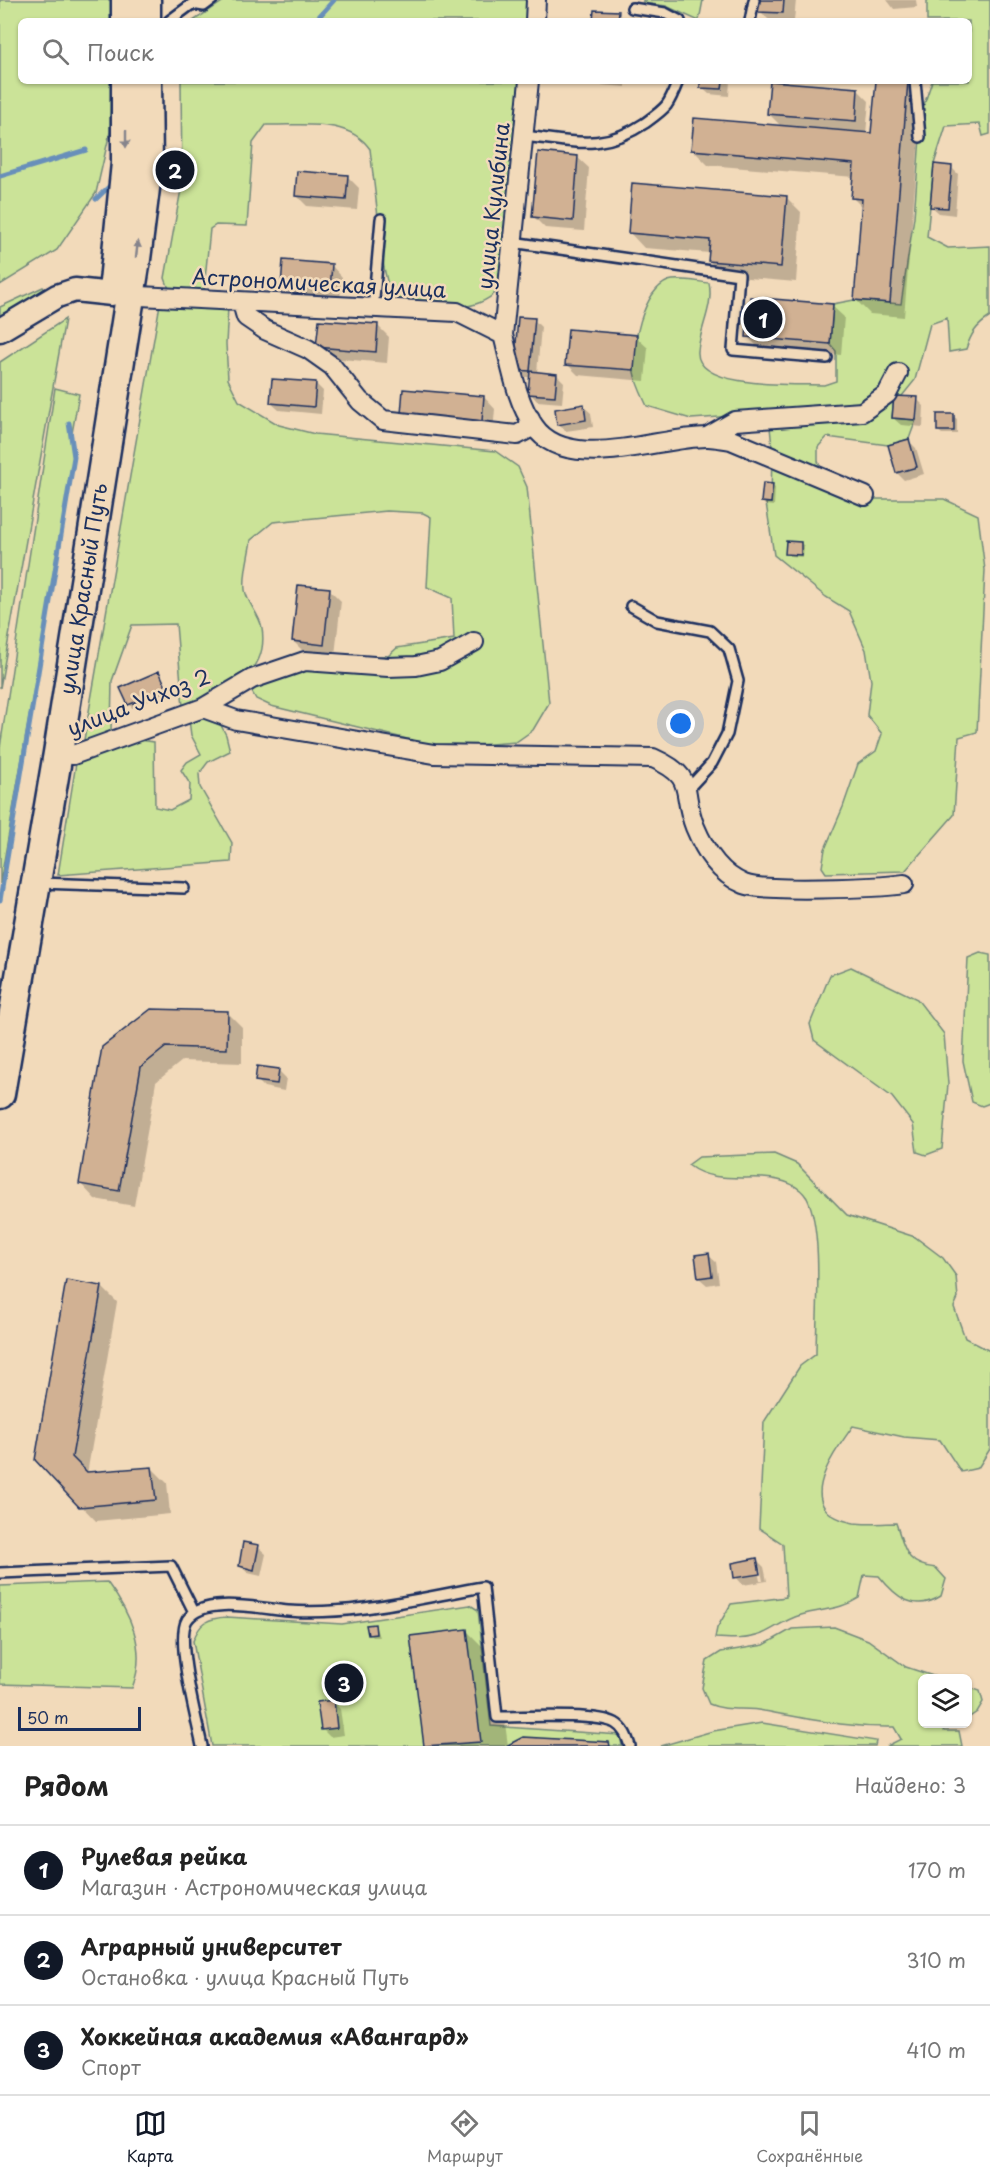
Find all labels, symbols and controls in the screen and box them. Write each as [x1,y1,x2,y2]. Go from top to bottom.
search box [18,18,972,84]
icon: search [39,35,72,68]
text: Поиск [87,35,154,68]
street label: улица Кулибина [467,120,517,291]
one-way arrow [121,130,131,149]
pin: 2 [156,148,195,192]
one-way arrow [133,240,142,259]
street label: Астрономическая улица [191,259,448,305]
pin: 1 [744,296,783,342]
street label: улица Красный Путь [49,481,114,697]
street label: улица Учхоз 2 [62,659,214,743]
your location [666,709,695,738]
pin: 3 [324,1660,364,1706]
map controls [918,1674,972,1728]
button: layers [918,1674,972,1728]
scale bar [18,1704,141,1732]
text: 50 m [27,1705,68,1729]
text: Рядом [24,1766,109,1805]
text: Найдено: 3 [855,1770,966,1800]
text: Рулевая рейка [81,1839,247,1872]
text: 1 [39,1855,48,1885]
text: 170 m [908,1855,966,1885]
text: Магазин · Астрономическая улица [81,1872,427,1902]
text: Аграрный университет [81,1929,341,1962]
text: 2 [36,1945,51,1975]
text: 310 m [906,1945,966,1975]
text: Остановка · улица Красный Путь [81,1962,409,1992]
text: Хоккейная академия «Авангард» [81,2019,469,2052]
text: 3 [37,2035,50,2065]
text: 410 m [906,2035,966,2065]
text: Спорт [81,2052,141,2082]
tab: Карта [127,2107,174,2167]
tab: Маршрут [427,2107,503,2167]
tab: Сохранённые [756,2107,863,2167]

